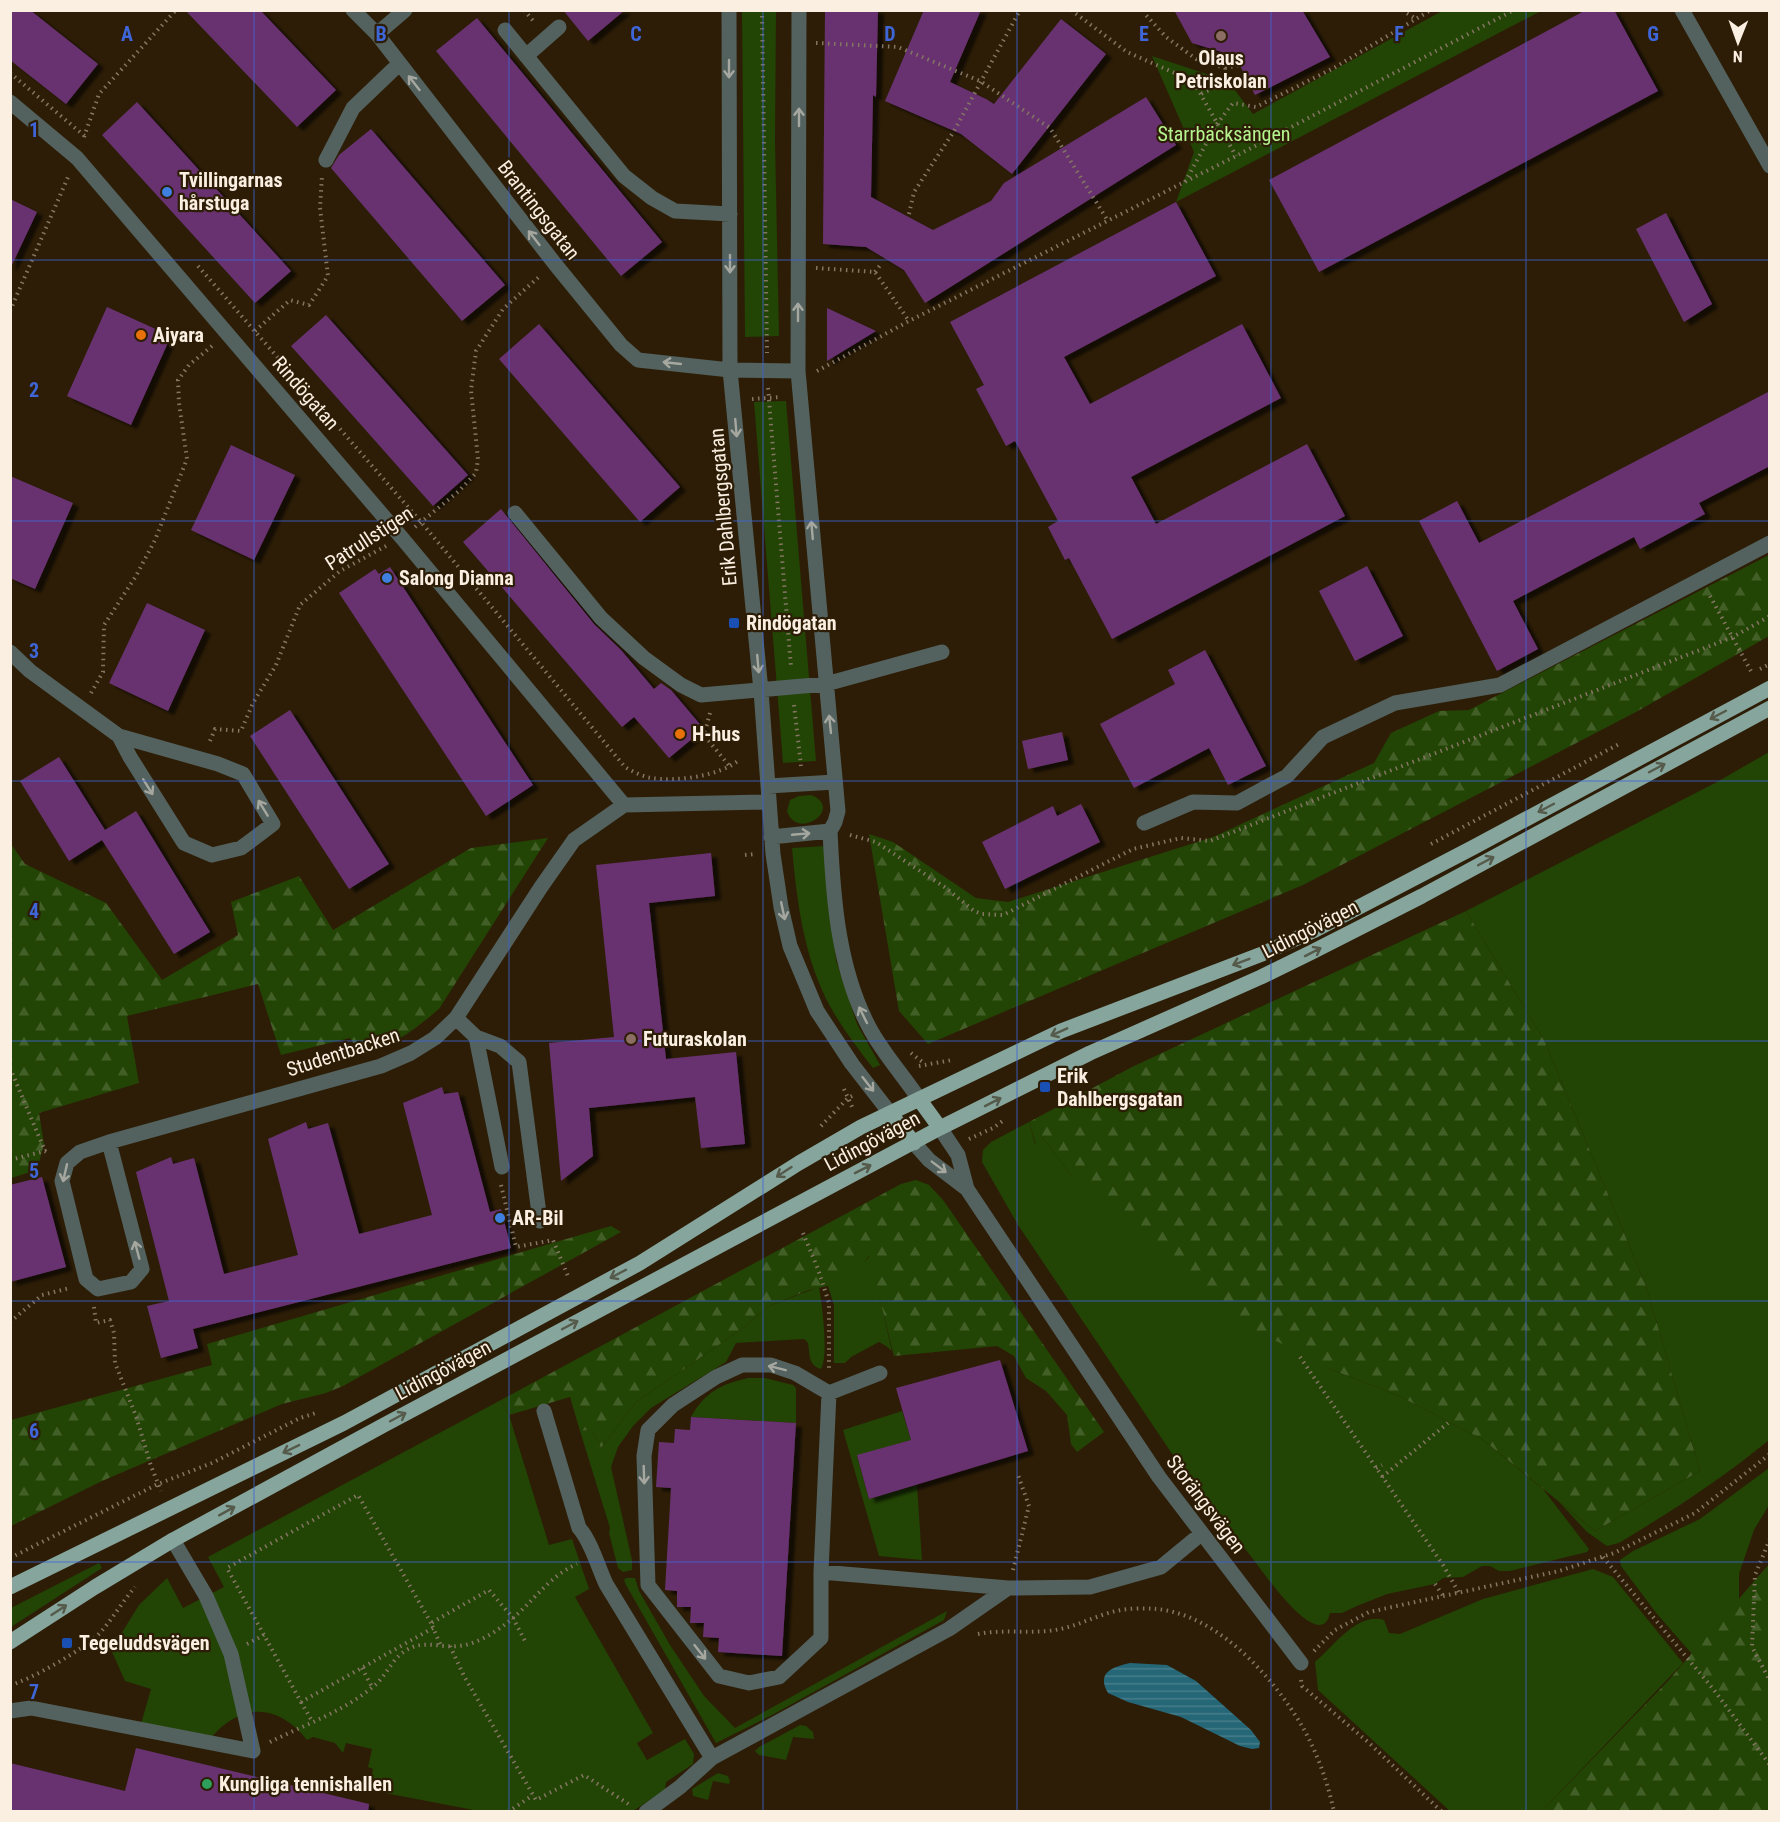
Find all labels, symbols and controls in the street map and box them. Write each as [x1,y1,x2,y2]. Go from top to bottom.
north arrow [1708,12,1768,72]
text: A [121,22,133,46]
text: B [375,22,387,46]
text: C [630,22,642,46]
text: D [884,22,896,46]
text: E [1139,22,1149,46]
text: F [1394,22,1404,46]
text: G [1647,22,1659,46]
marker: Olaus Petriskolan [1214,29,1228,43]
place label: Olaus Petriskolan [1175,46,1267,93]
text: N [1733,47,1743,66]
one-way arrow [723,58,735,78]
one-way arrow [408,76,421,92]
one-way arrow [793,108,805,128]
text: 1 [29,118,39,142]
park label: Starrbäcksängen [1157,122,1291,146]
street label: Brantingsgatan [493,155,585,265]
place label: Tvillingarnas hårstuga [179,168,283,215]
marker: Tvillingarnas hårstuga [160,185,174,199]
one-way arrow [527,230,540,246]
one-way arrow [724,253,736,273]
one-way arrow [792,303,804,323]
place label: Aiyara [153,323,204,347]
marker: Aiyara [134,328,148,342]
street label: Rindögatan [268,351,344,435]
one-way arrow [663,358,682,369]
text: 2 [29,378,39,402]
one-way arrow [731,417,742,437]
street label: Erik Dahlbergsgatan [704,427,742,587]
street label: Patrullstigen [321,501,417,575]
one-way arrow [807,520,818,540]
place label: Salong Dianna [399,566,514,590]
marker: Salong Dianna [380,571,394,585]
place label: Rindögatan [746,611,837,635]
marker: Rindögatan [727,616,741,630]
text: 3 [29,639,39,663]
one-way arrow [753,653,764,673]
one-way arrow [1710,709,1727,721]
one-way arrow [824,715,835,735]
place label: H-hus [692,722,740,746]
marker: H-hus [673,727,687,741]
one-way arrow [1648,762,1666,773]
one-way arrow [143,778,155,795]
one-way arrow [257,800,269,817]
one-way arrow [1538,803,1556,814]
one-way arrow [790,828,810,839]
one-way arrow [1477,855,1494,867]
street label: Lidingövägen [1258,894,1362,964]
text: 4 [29,899,39,923]
one-way arrow [777,902,789,921]
one-way arrow [1304,945,1322,957]
one-way arrow [1233,958,1251,969]
one-way arrow [857,1007,869,1025]
street label: Studentbacken [283,1022,403,1082]
place label: Futuraskolan [643,1027,747,1051]
one-way arrow [1051,1027,1069,1039]
marker: Futuraskolan [624,1032,638,1046]
place label: Erik Dahlbergsgatan [1057,1064,1183,1111]
one-way arrow [861,1076,874,1092]
marker: Erik Dahlbergsgatan [1038,1080,1052,1094]
one-way arrow [983,1096,1001,1107]
street label: Lidingövägen [820,1106,924,1176]
text: 5 [29,1159,39,1183]
one-way arrow [931,1161,947,1174]
one-way arrow [58,1163,70,1182]
one-way arrow [854,1163,872,1175]
one-way arrow [776,1166,793,1179]
place label: AR-Bil [512,1206,564,1230]
marker: AR-Bil [493,1211,507,1225]
one-way arrow [130,1241,142,1260]
one-way arrow [610,1269,628,1280]
one-way arrow [561,1319,579,1330]
street label: Lidingövägen [391,1335,495,1405]
one-way arrow [767,1361,786,1373]
one-way arrow [389,1411,407,1422]
text: 6 [29,1419,39,1443]
one-way arrow [283,1443,301,1455]
street label: Storängsvägen [1161,1450,1251,1558]
one-way arrow [639,1464,650,1484]
one-way arrow [218,1505,236,1516]
one-way arrow [51,1604,67,1616]
place label: Tegeluddsvägen [79,1631,210,1655]
marker: Tegeluddsvägen [60,1636,74,1650]
one-way arrow [694,1643,706,1659]
text: 7 [29,1680,39,1704]
place label: Kungliga tennishallen [219,1772,392,1796]
marker: Kungliga tennishallen [200,1777,214,1791]

